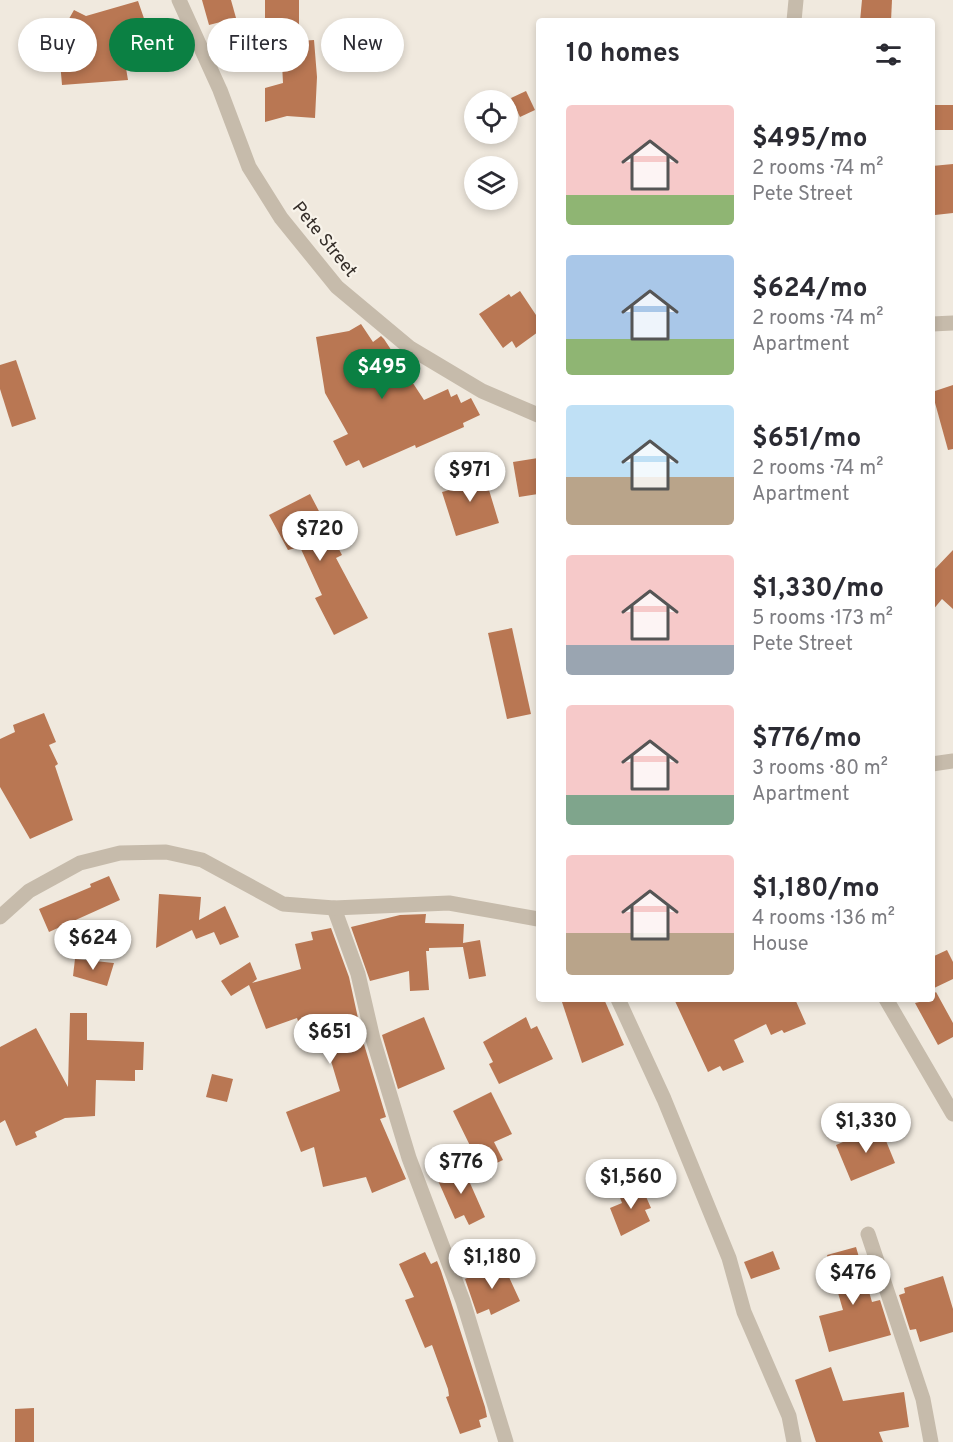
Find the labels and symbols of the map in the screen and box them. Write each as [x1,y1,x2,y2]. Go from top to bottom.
street label: Pete Street [286,197,361,283]
pin: $495 [346,349,418,400]
pin: $971 [434,452,506,503]
pin: $720 [284,511,356,562]
pin: $624 [57,920,129,971]
pin: $651 [294,1014,366,1065]
pin: $1,330 [817,1103,915,1154]
pin: $776 [425,1144,497,1195]
pin: $1,560 [582,1159,680,1210]
pin: $1,180 [443,1239,541,1290]
pin: $476 [817,1255,889,1306]

